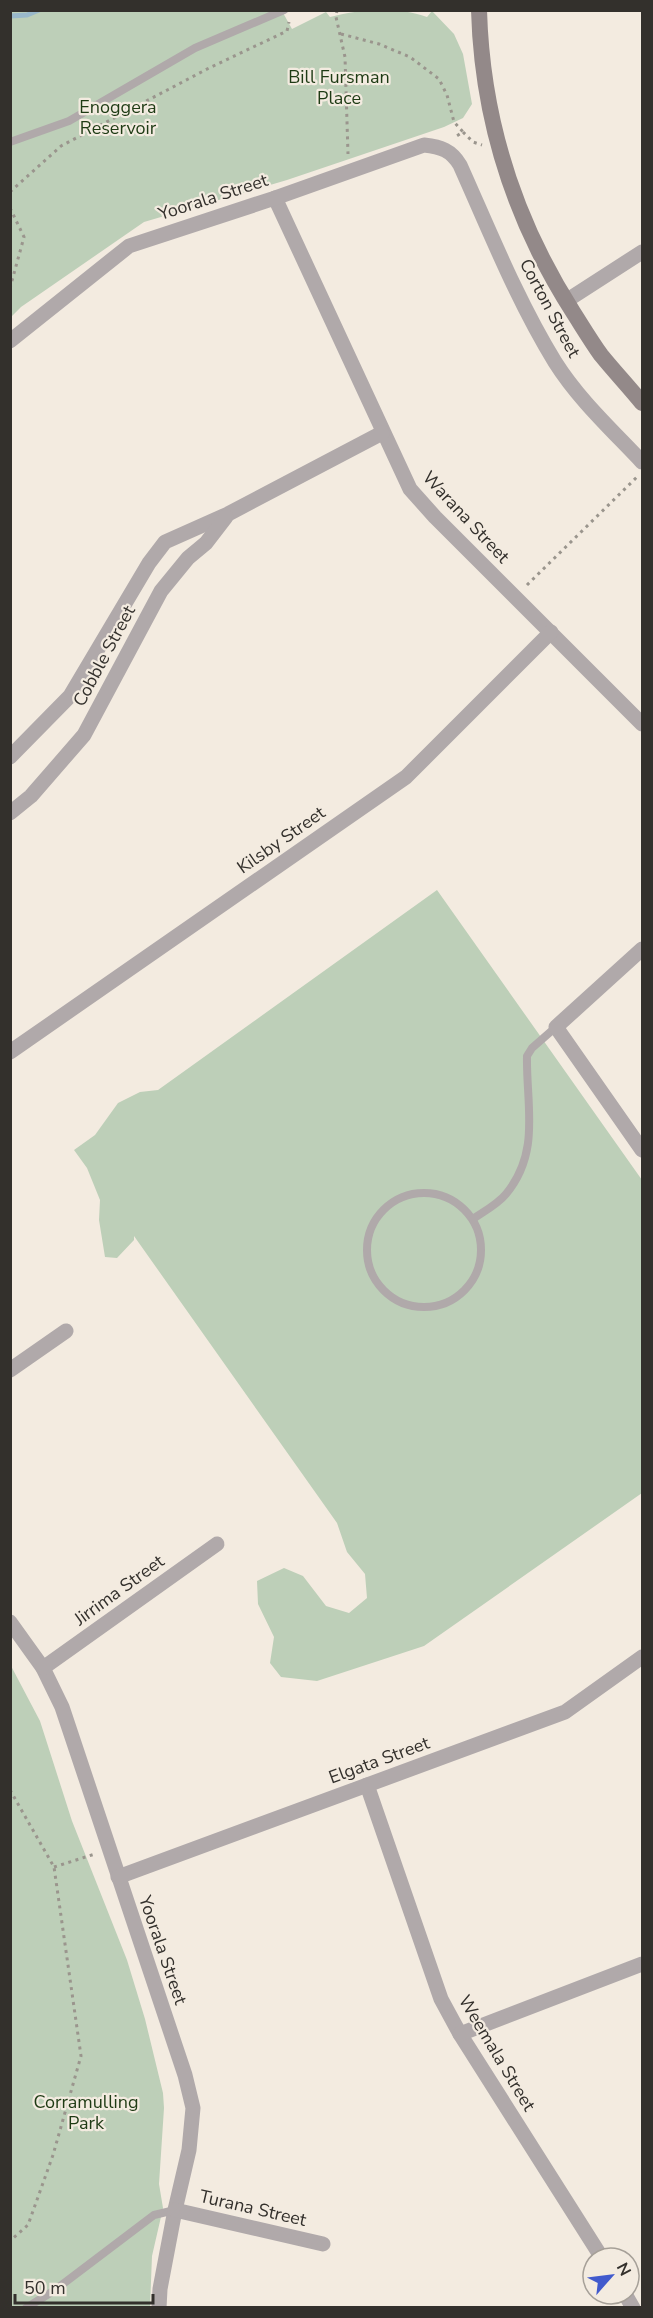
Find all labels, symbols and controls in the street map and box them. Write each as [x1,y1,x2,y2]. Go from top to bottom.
park label: Bill Fursman Place [288,65,390,110]
park label: Enoggera Reservoir [79,95,157,140]
street label: Yoorala Street [154,168,271,226]
street label: Corton Street [514,254,586,362]
street label: Warana Street [417,466,515,569]
street label: Cobble Street [67,601,141,711]
street label: Kilsby Street [232,800,331,879]
street label: Jirrima Street [68,1549,169,1631]
street label: Elgata Street [325,1730,433,1789]
street label: Yoorala Street [133,1891,193,2008]
street label: Weemala Street [453,1990,541,2116]
park label: Corramulling Park [34,2090,138,2135]
street label: Turana Street [197,2184,309,2232]
north arrow [581,2246,641,2306]
text: N [611,2259,636,2280]
scale bar [15,2267,153,2305]
text: 50 m [24,2276,66,2300]

